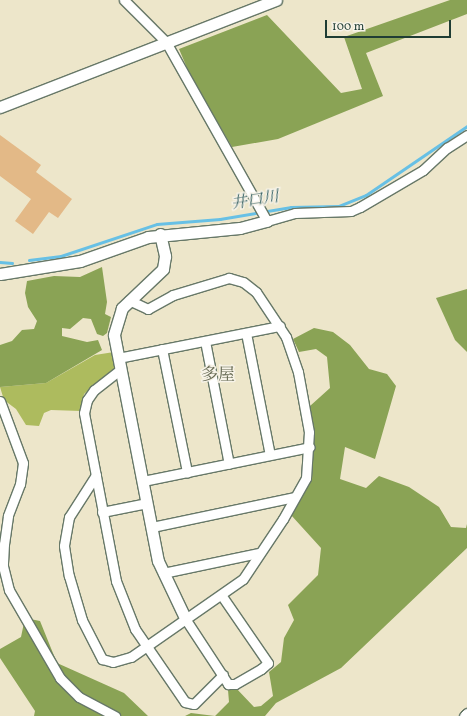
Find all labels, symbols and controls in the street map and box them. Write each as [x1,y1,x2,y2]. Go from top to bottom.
scale bar [327,12,453,38]
text: 100 m [332,19,364,35]
water label: 井口川 [230,188,280,214]
district label: 多屋 [201,366,235,386]

